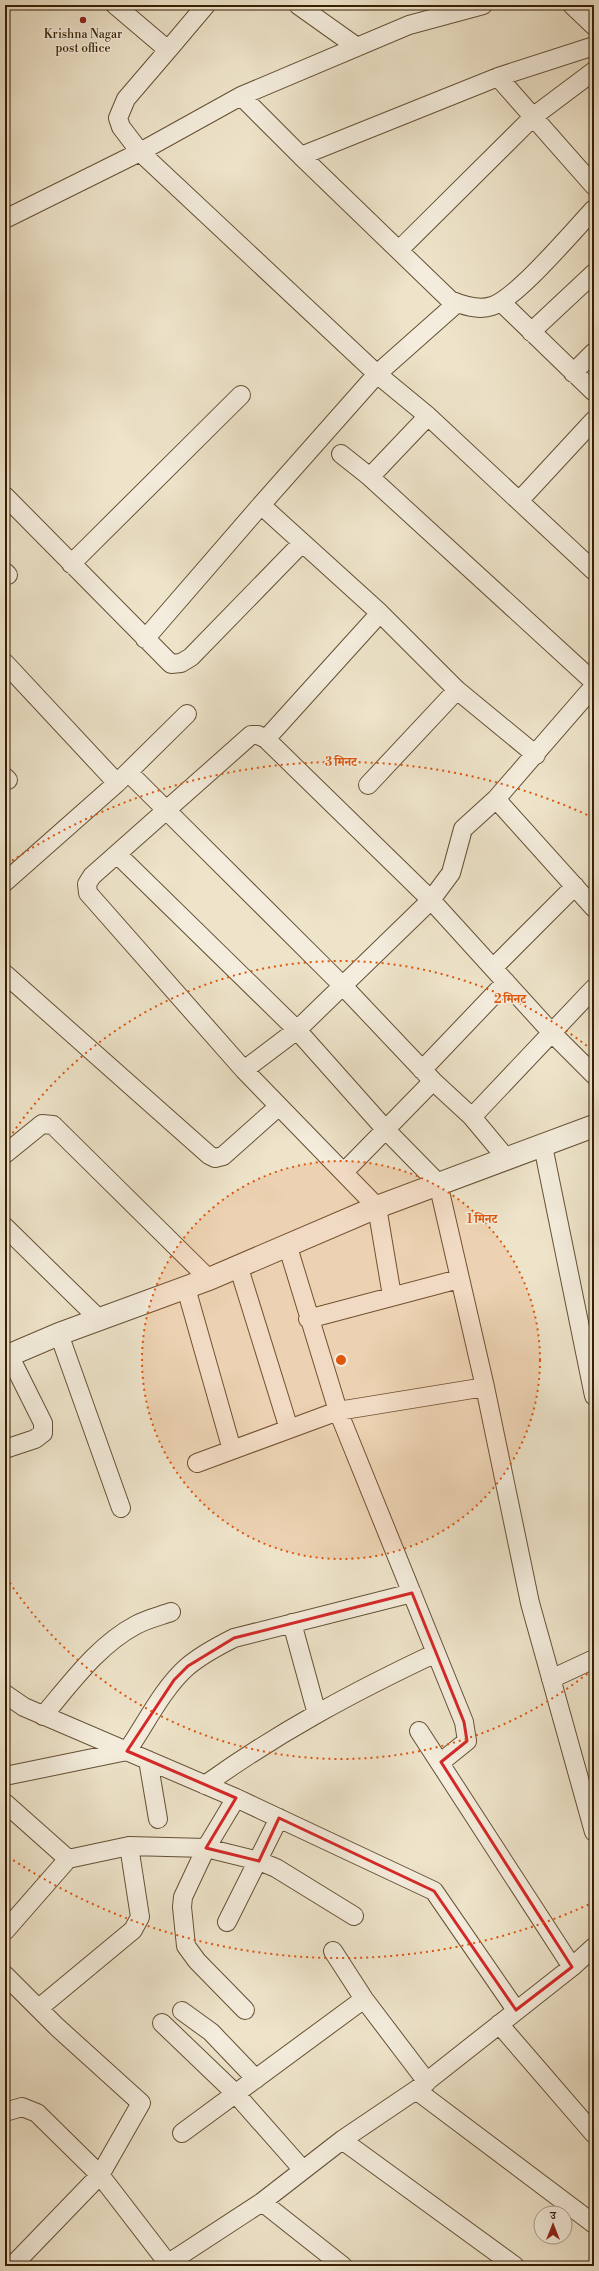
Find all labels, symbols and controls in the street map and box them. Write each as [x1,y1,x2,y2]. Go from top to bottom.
marker: Krishna Nagar post office [78,15,88,25]
place label: Krishna Nagar post office [44,27,122,56]
text: 3 मिनट [325,755,358,770]
text: 2 मिनट [494,992,527,1007]
text: 1 मिनट [467,1212,498,1227]
centre of rings [334,1353,348,1367]
north arrow [533,2205,573,2245]
text: उ [549,2209,557,2223]

